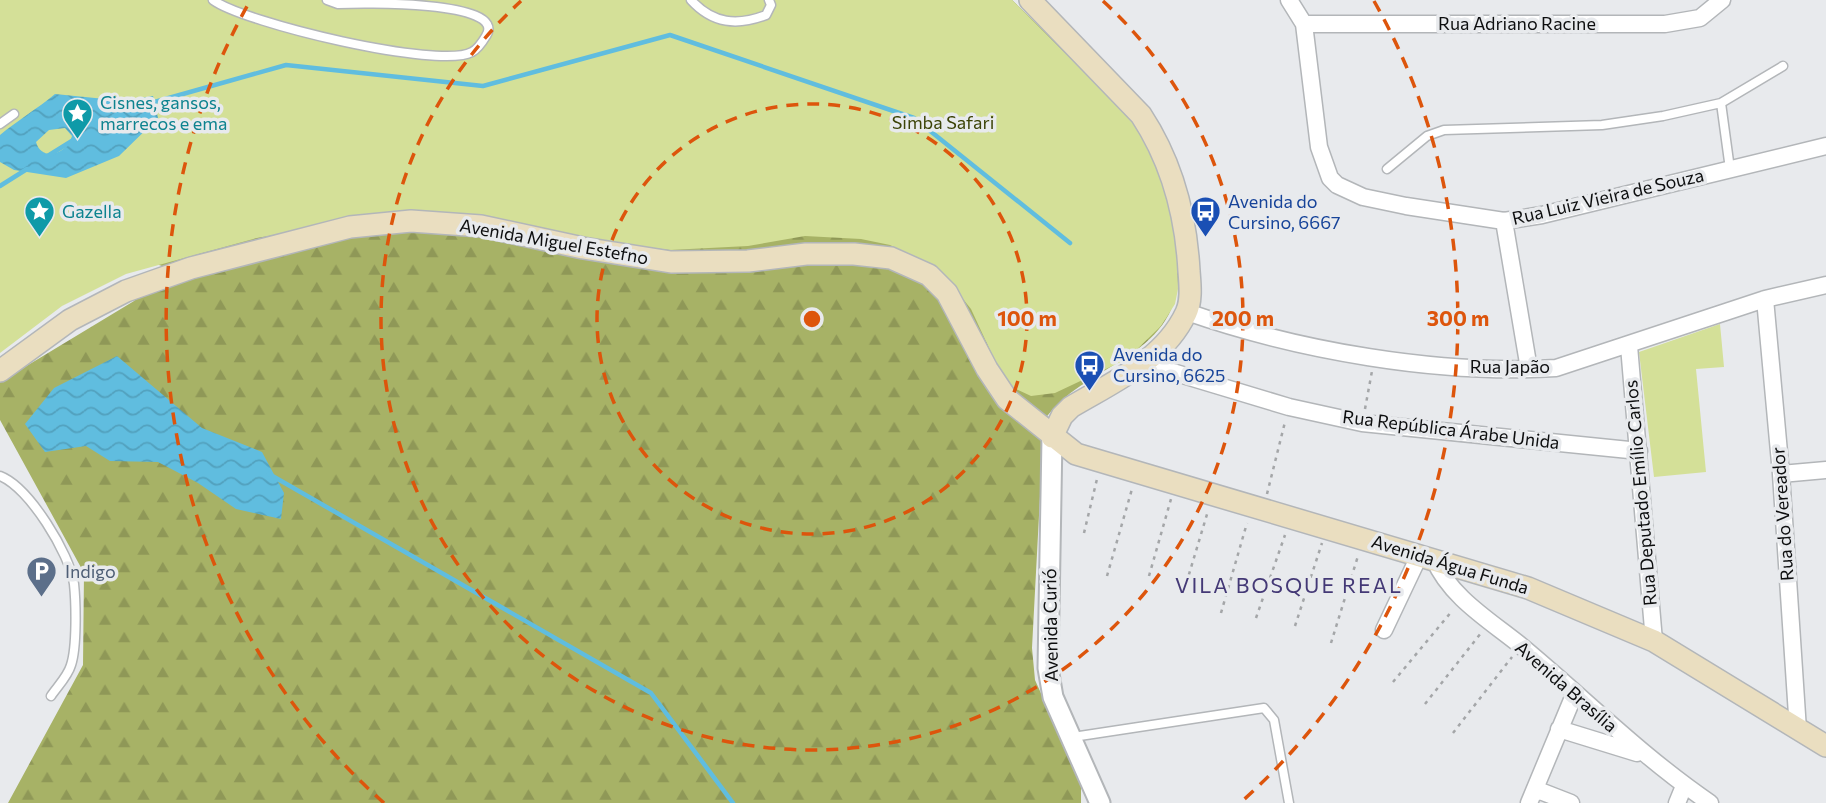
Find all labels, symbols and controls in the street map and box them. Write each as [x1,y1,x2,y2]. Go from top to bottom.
street label: Rua Adriano Racine [1438,12,1596,34]
place label: Cisnes, gansos, marrecos e ema [100,91,227,134]
place icon: Cisnes, gansos, marrecos e ema [60,96,94,140]
park label: Simba Safari [892,111,994,133]
street label: Rua Luiz Vieira de Souza [1510,163,1706,229]
place label: Avenida do Cursino, 6667 [1228,190,1341,233]
place icon: Gazella [22,195,56,239]
bus stop icon: Avenida do Cursino, 6667 [1188,195,1222,239]
place label: Gazella [62,200,122,222]
street label: Avenida Miguel Estefno [458,214,650,268]
text: 100 m [997,305,1057,330]
text: 200 m [1212,305,1274,330]
text: 300 m [1427,305,1489,330]
centre of rings [800,307,824,331]
place label: Avenida do Cursino, 6625 [1113,343,1225,386]
bus stop icon: Avenida do Cursino, 6625 [1073,348,1107,392]
street label: Rua Japão [1470,355,1550,377]
street label: Rua Deputado Emílio Carlos [1619,379,1661,607]
street label: Rua República Árabe Unida [1341,405,1561,453]
street label: Rua do Vereador [1766,446,1798,582]
street label: Avenida Água Funda [1369,530,1532,598]
parking icon: Indigo [25,555,59,599]
place label: Indigo [65,560,116,582]
street label: Avenida Curió [1038,568,1062,682]
district label: VILA BOSQUE REAL [1175,572,1403,597]
street label: Avenida Brasília [1511,636,1622,736]

